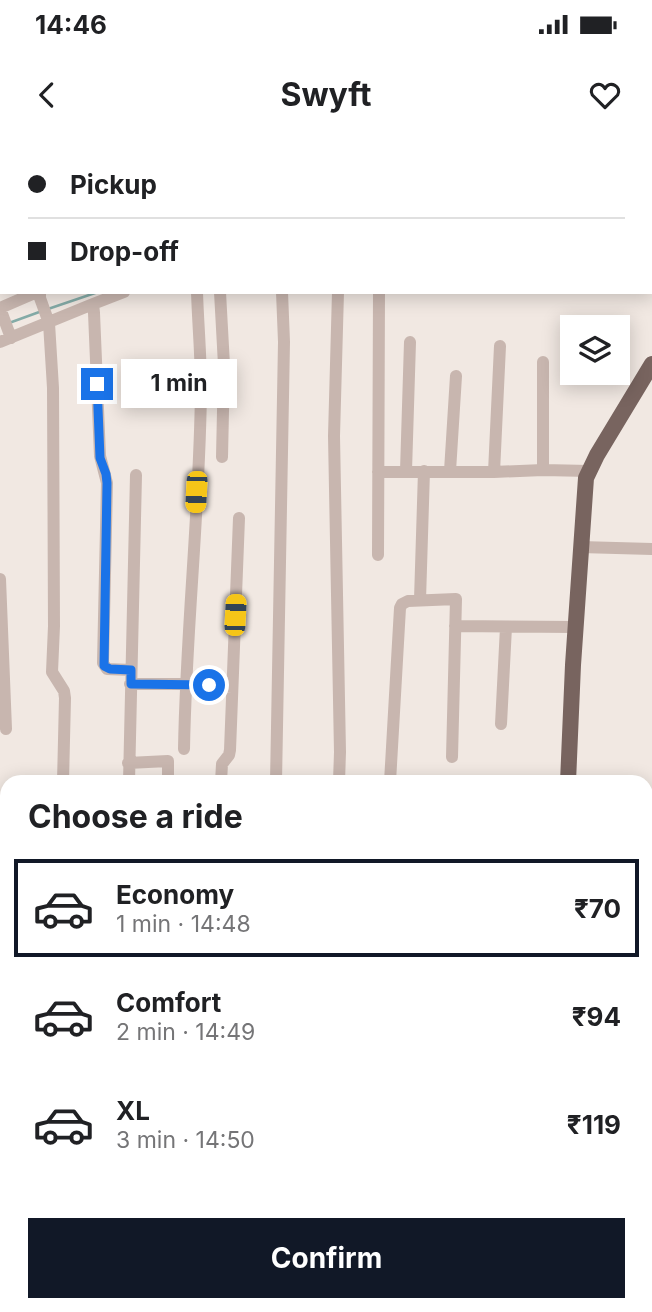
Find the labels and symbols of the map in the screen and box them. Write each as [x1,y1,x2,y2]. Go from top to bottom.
callout: 1 min [122,359,237,408]
route end [81,368,113,400]
car [185,470,208,514]
car [224,593,247,637]
route start [193,669,225,701]

